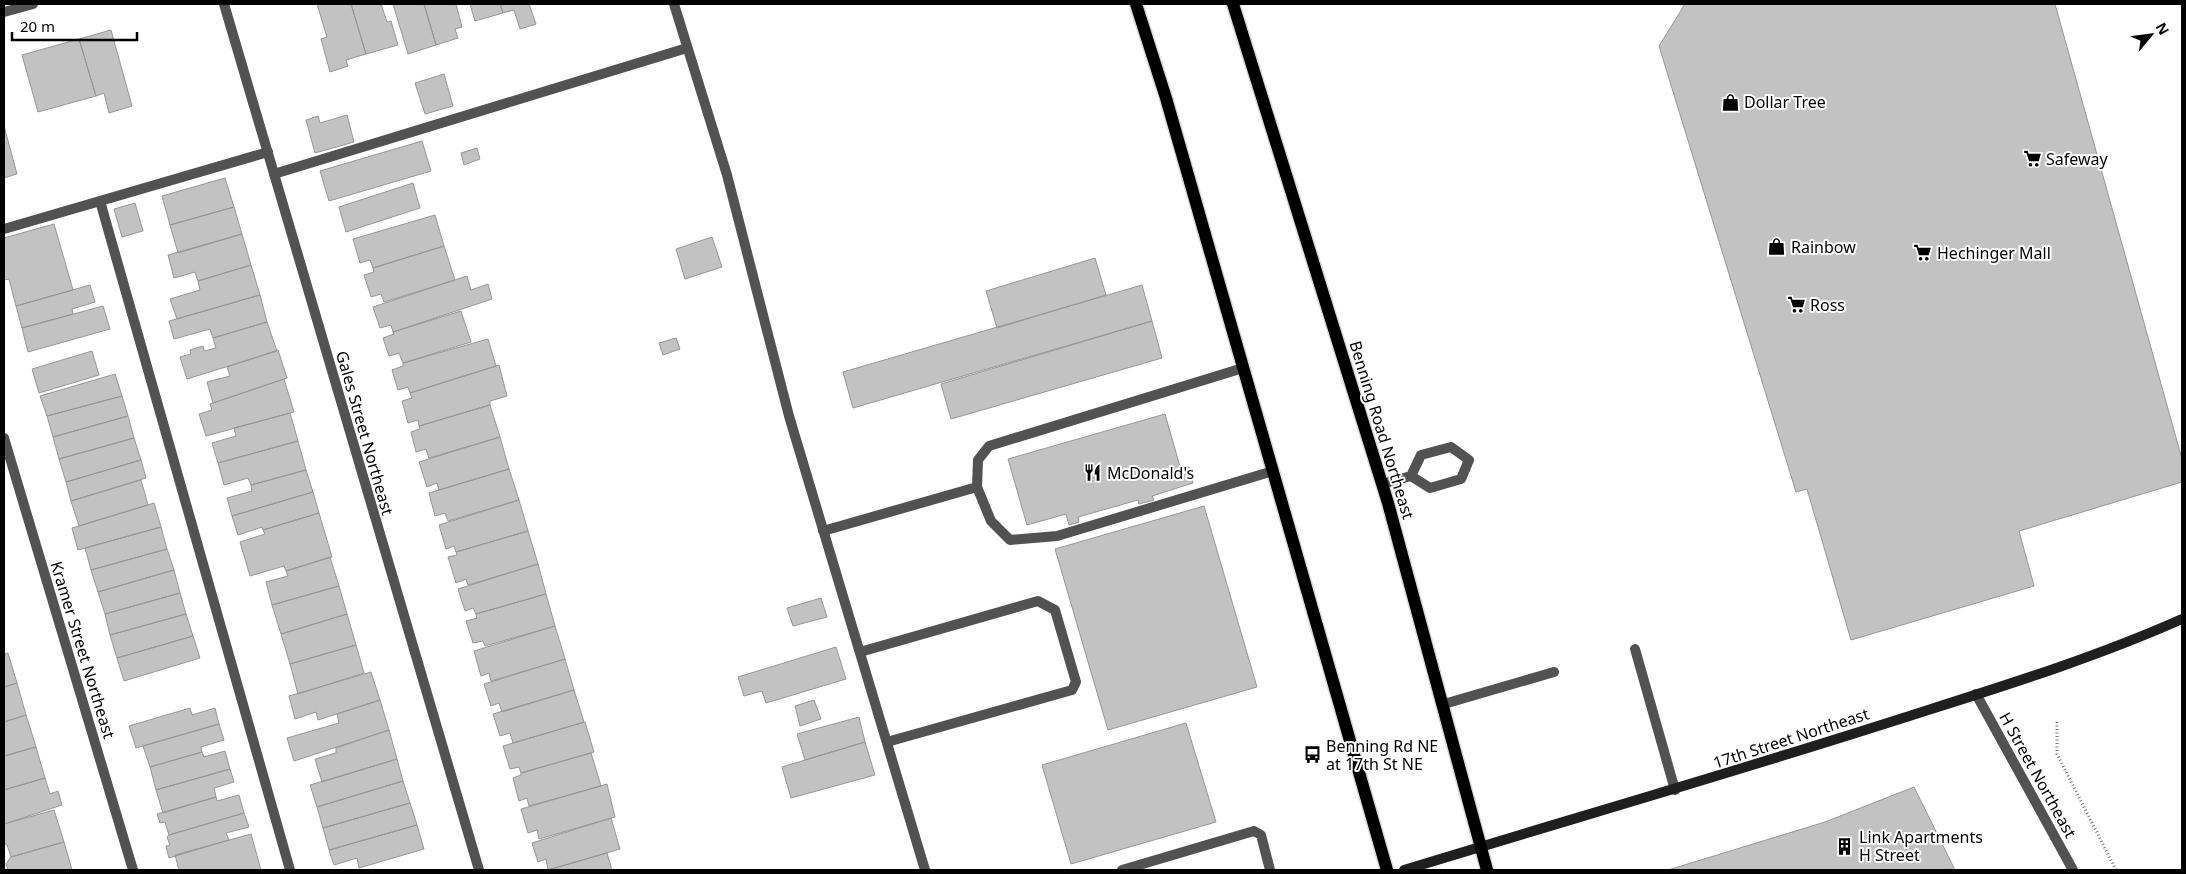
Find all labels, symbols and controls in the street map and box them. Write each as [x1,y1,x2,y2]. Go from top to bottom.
scale bar [12,10,138,42]
north arrow [2126,10,2176,60]
text: 20 m [20,16,55,36]
text: N [2152,19,2174,38]
place label: Dollar Tree [1744,91,1826,113]
shop icon: Dollar Tree [1720,92,1740,112]
place label: Safeway [2046,148,2109,170]
supermarket icon: Safeway [2022,149,2042,169]
place label: Rainbow [1791,236,1856,258]
shop icon: Rainbow [1767,237,1787,257]
place label: Hechinger Mall [1937,242,2051,264]
supermarket icon: Hechinger Mall [1913,243,1933,263]
place label: Ross [1810,294,1845,316]
supermarket icon: Ross [1786,295,1806,315]
street label: Benning Road Northeast [1344,338,1420,522]
street label: Gales Street Northeast [331,348,399,518]
place label: McDonald's [1107,462,1194,484]
restaurant icon: McDonald's [1083,463,1103,483]
street label: Kramer Street Northeast [46,559,121,742]
street label: 17th Street Northeast [1710,702,1872,774]
street label: H Street Northeast [1994,708,2082,842]
place label: Benning Rd NE at 17th St NE [1326,735,1438,775]
bus stop icon: Benning Rd NE at 17th St NE [1302,745,1322,765]
place label: Link Apartments H Street [1859,826,1983,866]
building icon: Link Apartments H Street [1835,836,1855,856]

